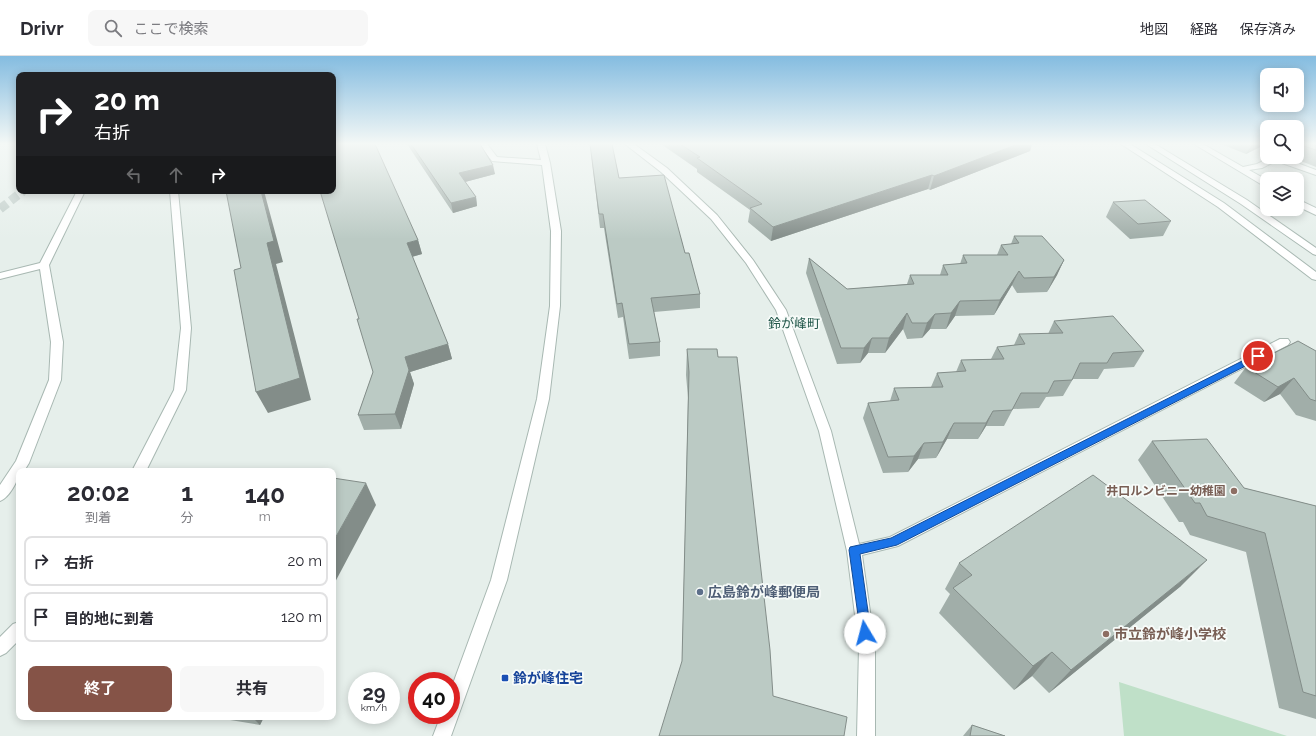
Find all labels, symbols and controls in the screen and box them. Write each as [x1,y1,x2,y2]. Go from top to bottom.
search box [88,10,368,46]
text: Drivr [20,17,64,39]
icon: search [102,17,124,39]
text: ここで検索 [134,20,209,38]
text: 地図 [1140,21,1168,37]
text: 経路 [1190,21,1218,37]
text: 保存済み [1240,21,1296,37]
map controls [1260,68,1304,216]
button: sound [1260,68,1304,112]
text: 20 m [94,84,160,117]
icon: right [28,88,80,140]
button: search [1260,120,1304,164]
text: 右折 [94,122,130,143]
icon: left [123,164,145,186]
icon: ahead [165,164,187,186]
icon: right [207,164,229,186]
button: layers [1260,172,1304,216]
district label: 鈴が峰町 [768,316,820,331]
pin [1241,339,1275,373]
icon: arrive [1247,345,1269,367]
text: 20:02 [67,478,130,507]
text: 1 [181,478,193,507]
text: 140 [245,480,285,509]
place label: 井口ルンビニー幼稚園 [1106,484,1226,498]
marker: 井口ルンビニー幼稚園 [1229,486,1239,496]
text: m [259,509,271,524]
text: 到着 [85,510,111,525]
text: 分 [181,510,194,525]
icon: right [30,550,52,572]
text: 20 m [287,552,322,570]
text: 右折 [64,554,94,572]
place label: 広島鈴が峰郵便局 [708,584,820,600]
marker: 広島鈴が峰郵便局 [695,587,705,597]
icon: arrive [30,606,52,628]
text: 120 m [281,608,322,626]
text: 目的地に到着 [64,610,154,628]
position arrow [844,612,886,654]
place label: 市立鈴が峰小学校 [1114,626,1226,642]
marker: 市立鈴が峰小学校 [1101,629,1111,639]
button: 終了 [28,666,172,712]
button: 共有 [180,666,324,712]
place label: 鈴が峰住宅 [513,670,583,686]
speed limit sign: 40 [408,672,460,724]
marker: 鈴が峰住宅 [500,673,510,683]
text: 29 [362,681,386,705]
text: km/h [361,702,387,713]

